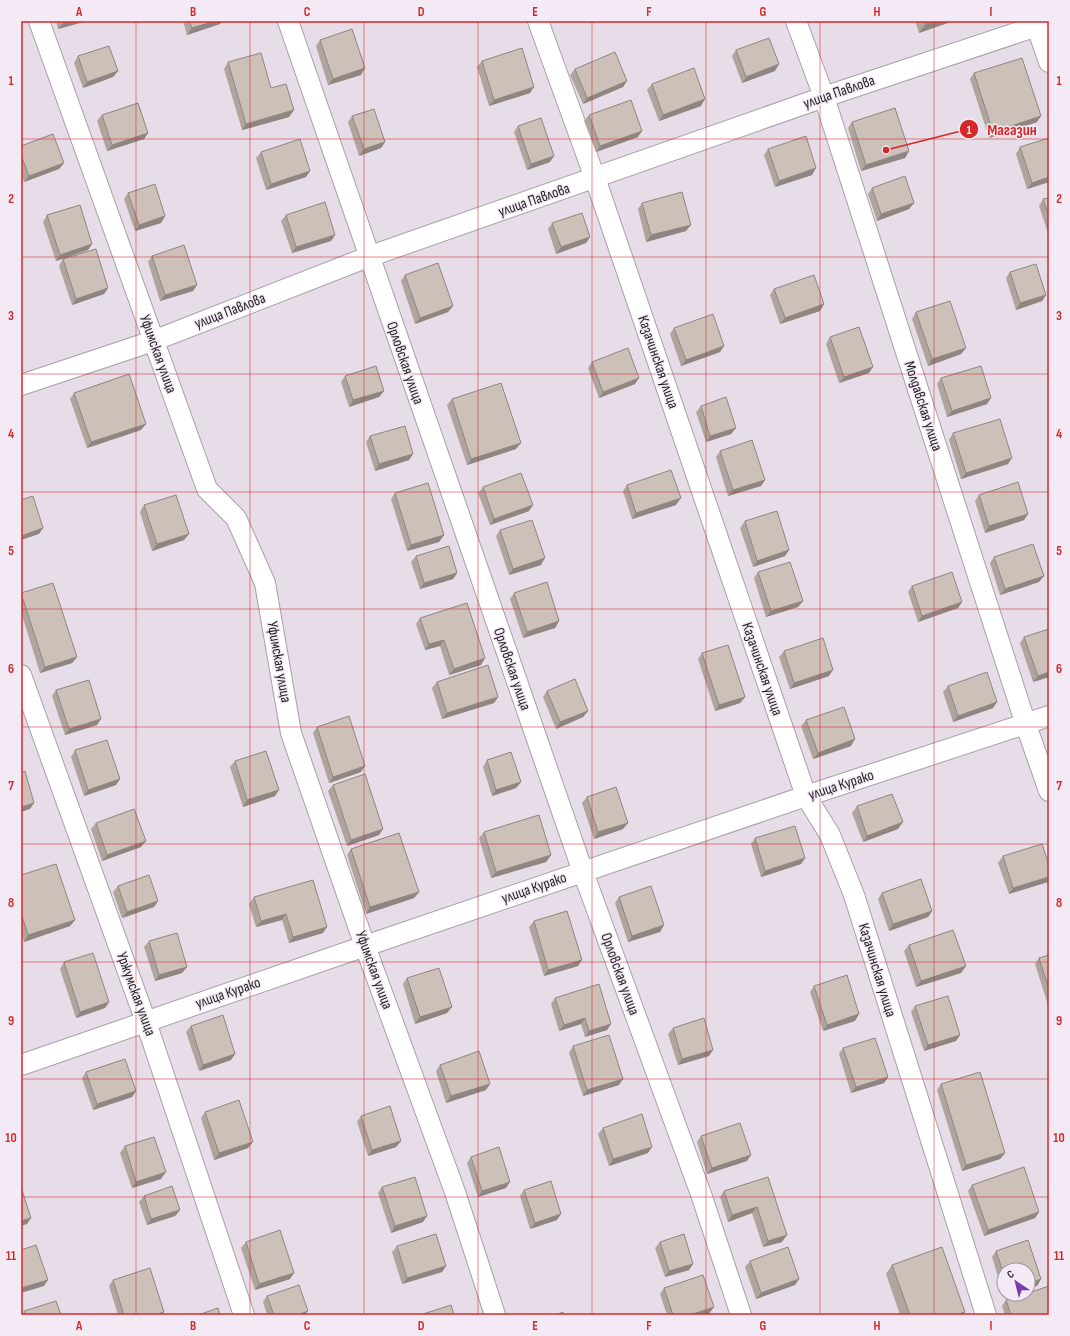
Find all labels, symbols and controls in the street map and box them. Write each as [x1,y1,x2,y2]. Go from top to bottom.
text: A [75,4,83,20]
text: B [190,4,196,20]
text: C [304,4,311,20]
text: D [418,4,425,20]
text: E [532,4,538,20]
text: F [646,4,652,20]
text: G [760,4,767,20]
text: H [874,4,881,20]
text: I [990,4,993,20]
street label: улица Павлова [801,71,878,113]
text: 1 [8,73,14,89]
text: 1 [1056,73,1062,89]
callout: Магазин [959,115,1044,143]
text: Магазин [987,121,1037,140]
text: 1 [967,123,972,138]
street label: улица Павлова [496,179,573,221]
text: 2 [8,191,14,207]
text: 2 [1056,191,1062,207]
street label: улица Павлова [192,289,269,333]
text: 3 [8,308,14,324]
text: 3 [1056,308,1062,324]
street label: Уфимская улица [135,312,181,396]
street label: Казачинская улица [633,313,683,411]
street label: Орловская улица [382,319,428,407]
street label: Молдавская улица [900,359,947,454]
text: 4 [8,426,14,442]
text: 4 [1056,426,1062,442]
text: 5 [8,543,14,559]
text: 5 [1056,543,1062,559]
street label: Уфимская улица [263,620,296,704]
street label: Казачинская улица [737,620,787,718]
street label: Орловская улица [489,625,535,713]
text: 6 [8,661,14,677]
text: 6 [1056,661,1062,677]
street label: улица Курако [806,766,876,804]
text: 7 [8,778,14,794]
text: 7 [1056,778,1062,794]
street label: улица Курако [499,868,569,908]
text: 8 [8,895,14,911]
text: 8 [1056,895,1062,911]
street label: Казачинская улица [854,921,900,1019]
street label: Уфимская улица [351,928,397,1012]
street label: Орловская улица [596,930,644,1018]
street label: Уржумская улица [112,949,160,1039]
street label: улица Курако [193,973,263,1013]
text: 9 [8,1013,14,1029]
text: 9 [1056,1013,1062,1029]
text: 10 [5,1130,17,1146]
text: 10 [1053,1130,1065,1146]
text: 11 [6,1248,16,1264]
text: 11 [1054,1248,1064,1264]
north arrow [996,1262,1036,1302]
text: С [1005,1267,1017,1281]
text: A [75,1318,83,1334]
text: B [190,1318,196,1334]
text: C [304,1318,311,1334]
text: D [418,1318,425,1334]
text: E [532,1318,538,1334]
text: F [646,1318,652,1334]
text: G [760,1318,767,1334]
text: H [874,1318,881,1334]
text: I [990,1318,993,1334]

